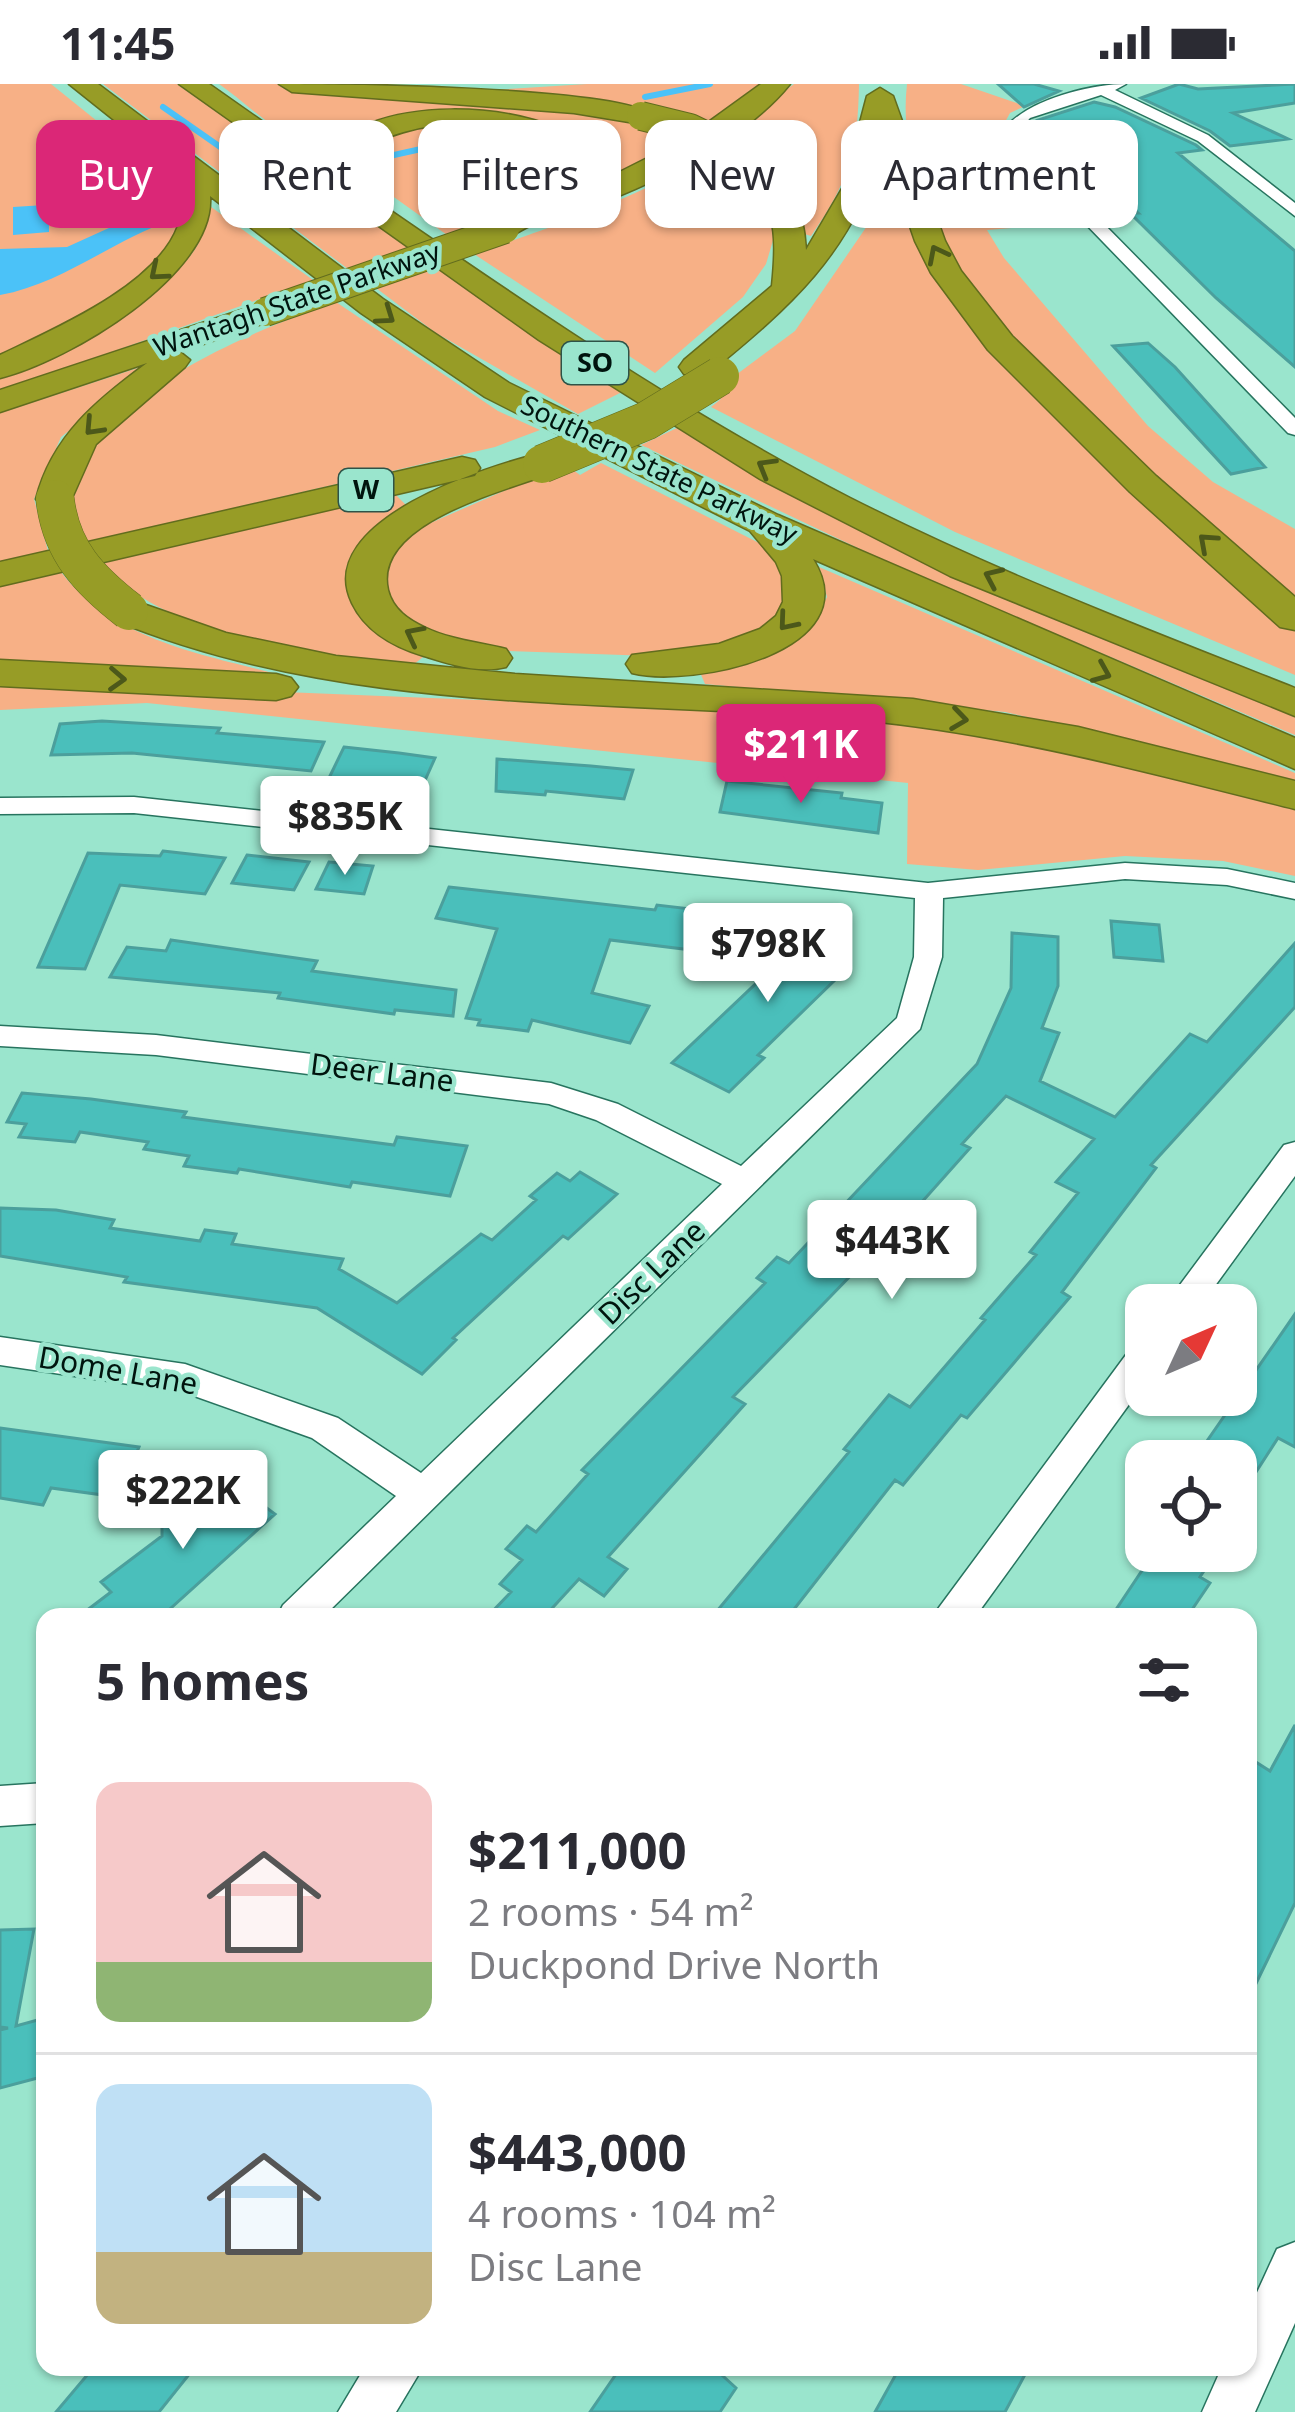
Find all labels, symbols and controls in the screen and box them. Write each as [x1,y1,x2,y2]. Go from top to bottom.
text: 11:45 [60,12,176,73]
chip: Buy [36,120,195,228]
chip: Rent [219,120,394,228]
chip: Filters [418,120,621,228]
chip: New [645,120,817,228]
chip: Apartment [841,120,1138,228]
street label: Wantagh State Parkway [148,232,445,365]
one-way arrow [928,244,951,266]
one-way arrow [150,258,172,280]
one-way arrow [372,302,394,324]
road number: SO [562,342,628,384]
street label: Southern State Parkway [515,386,804,552]
one-way arrow [85,413,107,435]
one-way arrow [758,458,779,481]
road number: W [339,469,393,511]
one-way arrow [1199,535,1220,556]
one-way arrow [984,568,1005,592]
one-way arrow [780,608,801,630]
one-way arrow [405,626,426,650]
one-way arrow [1090,659,1111,683]
one-way arrow [108,666,127,692]
pin: $211K [717,704,885,806]
one-way arrow [950,705,969,731]
text: $211K [743,716,859,769]
pin: $835K [261,776,429,878]
text: $835K [287,788,403,841]
pin: $798K [684,903,852,1005]
text: $798K [710,915,826,968]
street label: Deer Lane [308,1042,456,1101]
pin: $443K [808,1200,976,1302]
street label: Disc Lane [588,1211,713,1333]
text: $443K [834,1212,950,1265]
north arrow [1125,1284,1257,1416]
map controls [1125,1284,1257,1572]
street label: Dome Lane [36,1335,201,1404]
button: locate [1125,1440,1257,1572]
pin: $222K [99,1450,267,1552]
text: $222K [125,1462,241,1515]
text: 5 homes [96,1645,309,1715]
icon: filters [1131,1647,1197,1713]
text: $211,000 [468,1814,687,1884]
icon: home [192,1830,336,1974]
text: 2 rooms · 54 m² [468,1884,754,1937]
text: Duckpond Drive North [468,1937,880,1990]
text: $443,000 [468,2116,687,2186]
icon: home [192,2132,336,2276]
text: 4 rooms · 104 m² [468,2186,776,2239]
text: Disc Lane [468,2239,643,2292]

